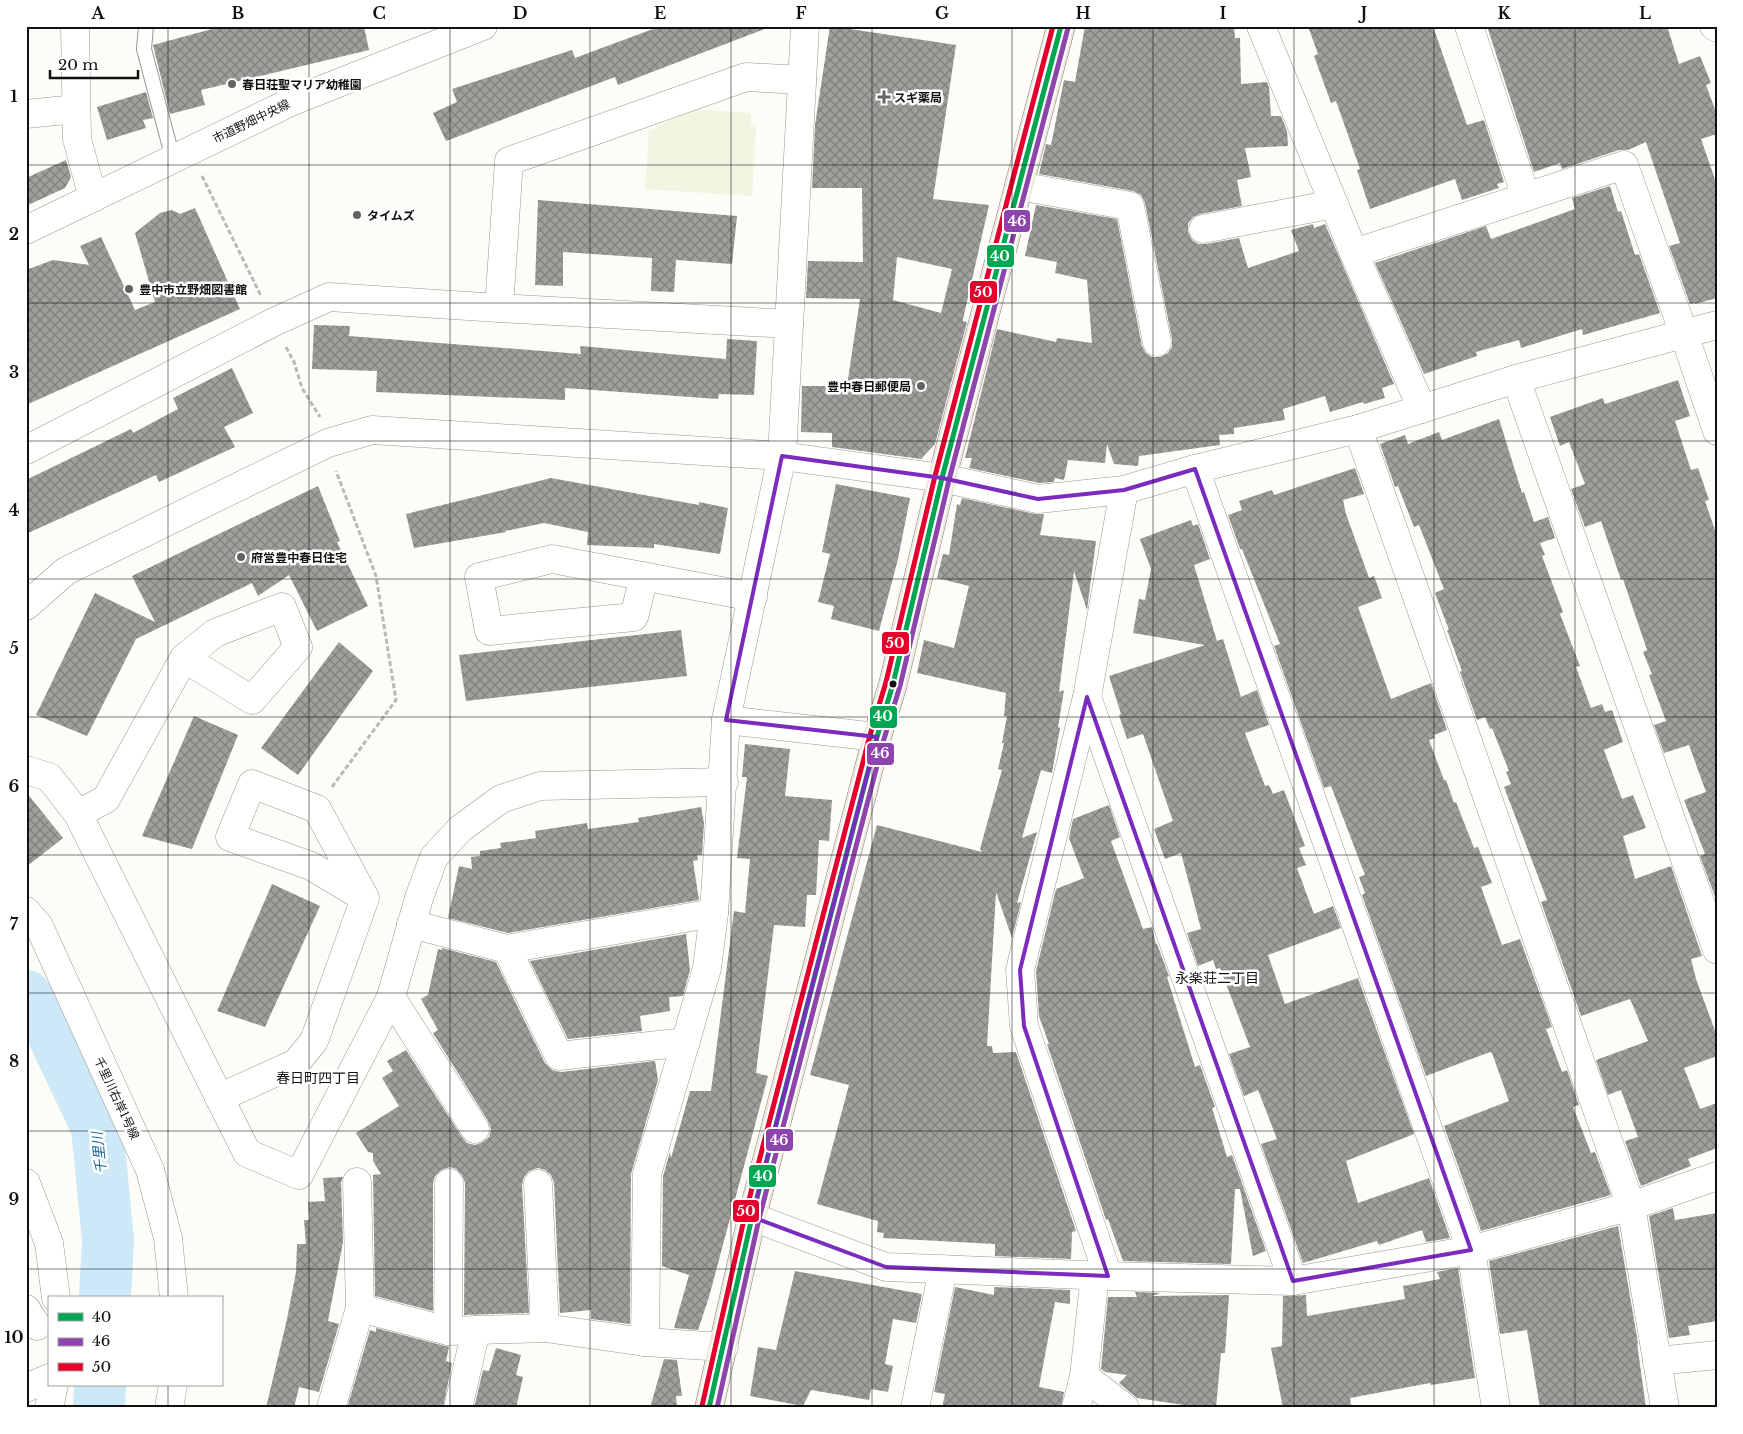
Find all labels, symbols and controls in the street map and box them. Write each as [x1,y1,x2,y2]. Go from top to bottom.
text: A [91,3,106,23]
text: B [232,3,245,23]
text: C [372,3,386,23]
text: D [513,3,527,23]
text: E [654,3,666,23]
text: F [795,3,807,23]
text: G [935,3,949,23]
text: H [1075,3,1091,23]
text: I [1220,3,1227,23]
text: J [1358,3,1367,23]
text: K [1497,3,1511,23]
text: L [1639,3,1651,23]
scale bar [50,48,138,80]
text: 20 m [58,55,98,74]
place label: 春日荘聖マリア幼稚園 [242,77,362,92]
marker: 春日荘聖マリア幼稚園 [226,78,238,90]
text: 1 [11,86,18,106]
place label: スギ薬局 [894,90,942,105]
marker: スギ薬局 [878,91,890,103]
street label: 市道野畑中央線 [210,96,292,146]
place label: タイムズ [367,208,415,223]
marker: タイムズ [351,209,363,221]
line badge: 46 [1003,209,1031,233]
text: 46 [1008,212,1026,230]
text: 2 [9,224,19,244]
line badge: 40 [986,244,1015,268]
text: 40 [990,247,1010,265]
line badge: 50 [969,280,998,304]
place label: 豊中市立野畑図書館 [139,282,247,297]
marker: 豊中市立野畑図書館 [123,283,135,295]
text: 50 [974,283,992,301]
text: 3 [9,362,19,382]
place label: 豊中春日郵便局 [827,379,911,394]
marker: 豊中春日郵便局 [915,380,927,392]
text: 4 [9,500,19,520]
place label: 府営豊中春日住宅 [251,550,347,565]
marker: 府営豊中春日住宅 [235,551,247,563]
line badge: 50 [881,631,910,655]
text: 50 [886,634,904,652]
text: 5 [9,638,19,658]
unlabelled marker [888,679,898,689]
line badge: 40 [869,705,898,729]
text: 40 [873,707,893,725]
line badge: 46 [866,742,895,766]
text: 46 [871,744,889,762]
text: 6 [9,776,20,796]
text: 7 [10,914,19,934]
district label: 永楽荘二丁目 [1175,969,1259,987]
text: 8 [9,1051,19,1071]
street label: 千里川右岸1号線 [91,1054,143,1142]
district label: 春日町四丁目 [276,1069,360,1087]
line badge: 46 [765,1128,794,1152]
water label: 千里川 [88,1129,110,1175]
text: 46 [770,1131,788,1149]
line badge: 40 [748,1164,777,1188]
text: 40 [753,1167,773,1185]
text: 9 [9,1189,20,1209]
line badge: 50 [732,1199,760,1223]
text: 50 [737,1202,755,1220]
legend [48,1296,222,1386]
text: 40 [92,1307,112,1326]
text: 10 [4,1327,24,1347]
text: 46 [92,1331,110,1350]
text: 50 [92,1357,111,1376]

